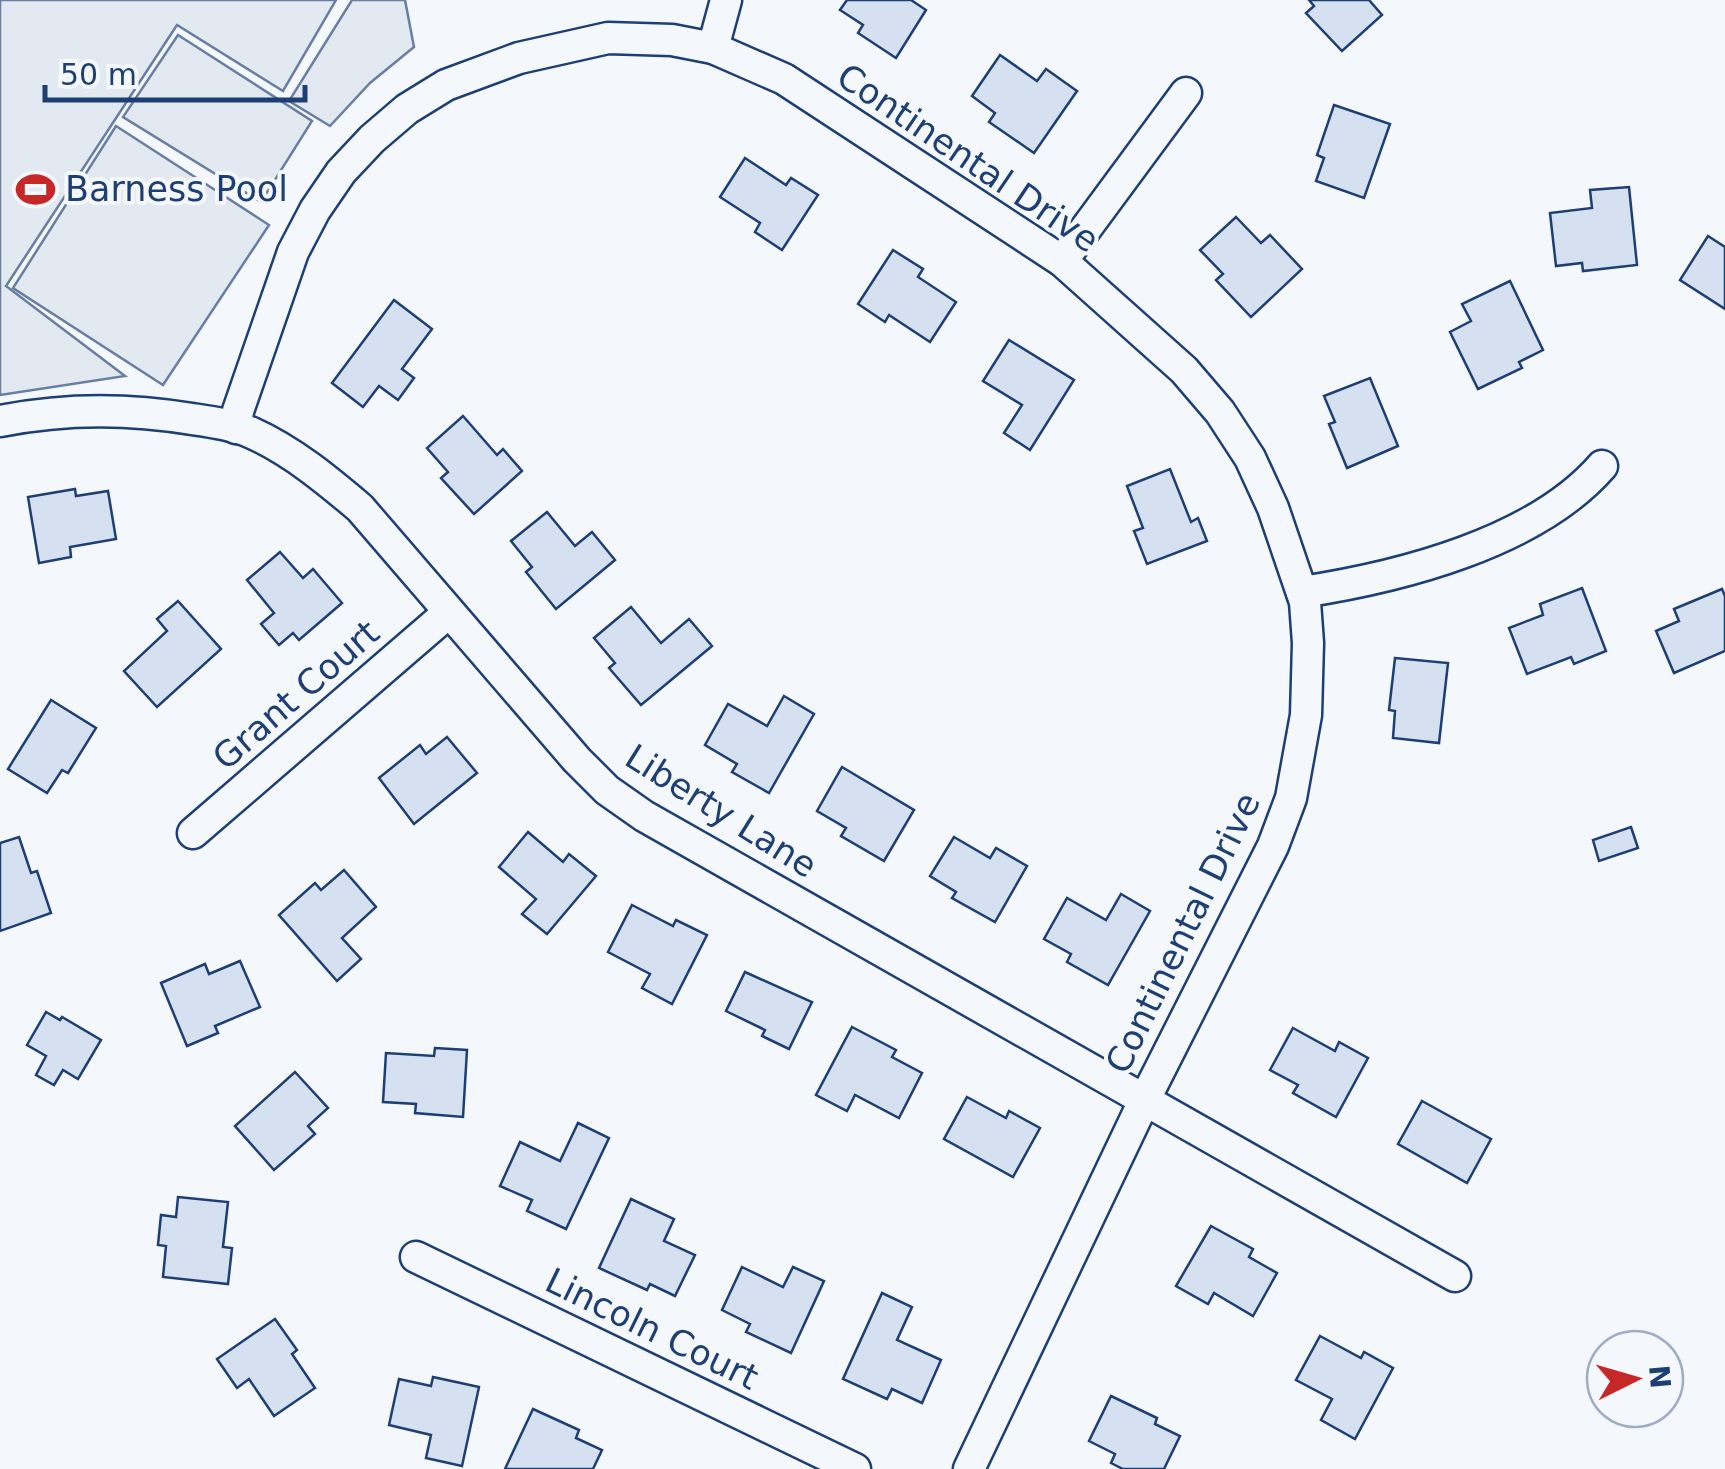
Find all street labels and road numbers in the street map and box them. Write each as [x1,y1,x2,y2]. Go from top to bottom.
street label: Continental Drive [830,56,1106,260]
street label: Grant Court [205,612,387,778]
street label: Liberty Lane [618,736,824,886]
street label: Continental Drive [1098,786,1268,1080]
street label: Lincoln Court [539,1260,765,1398]

